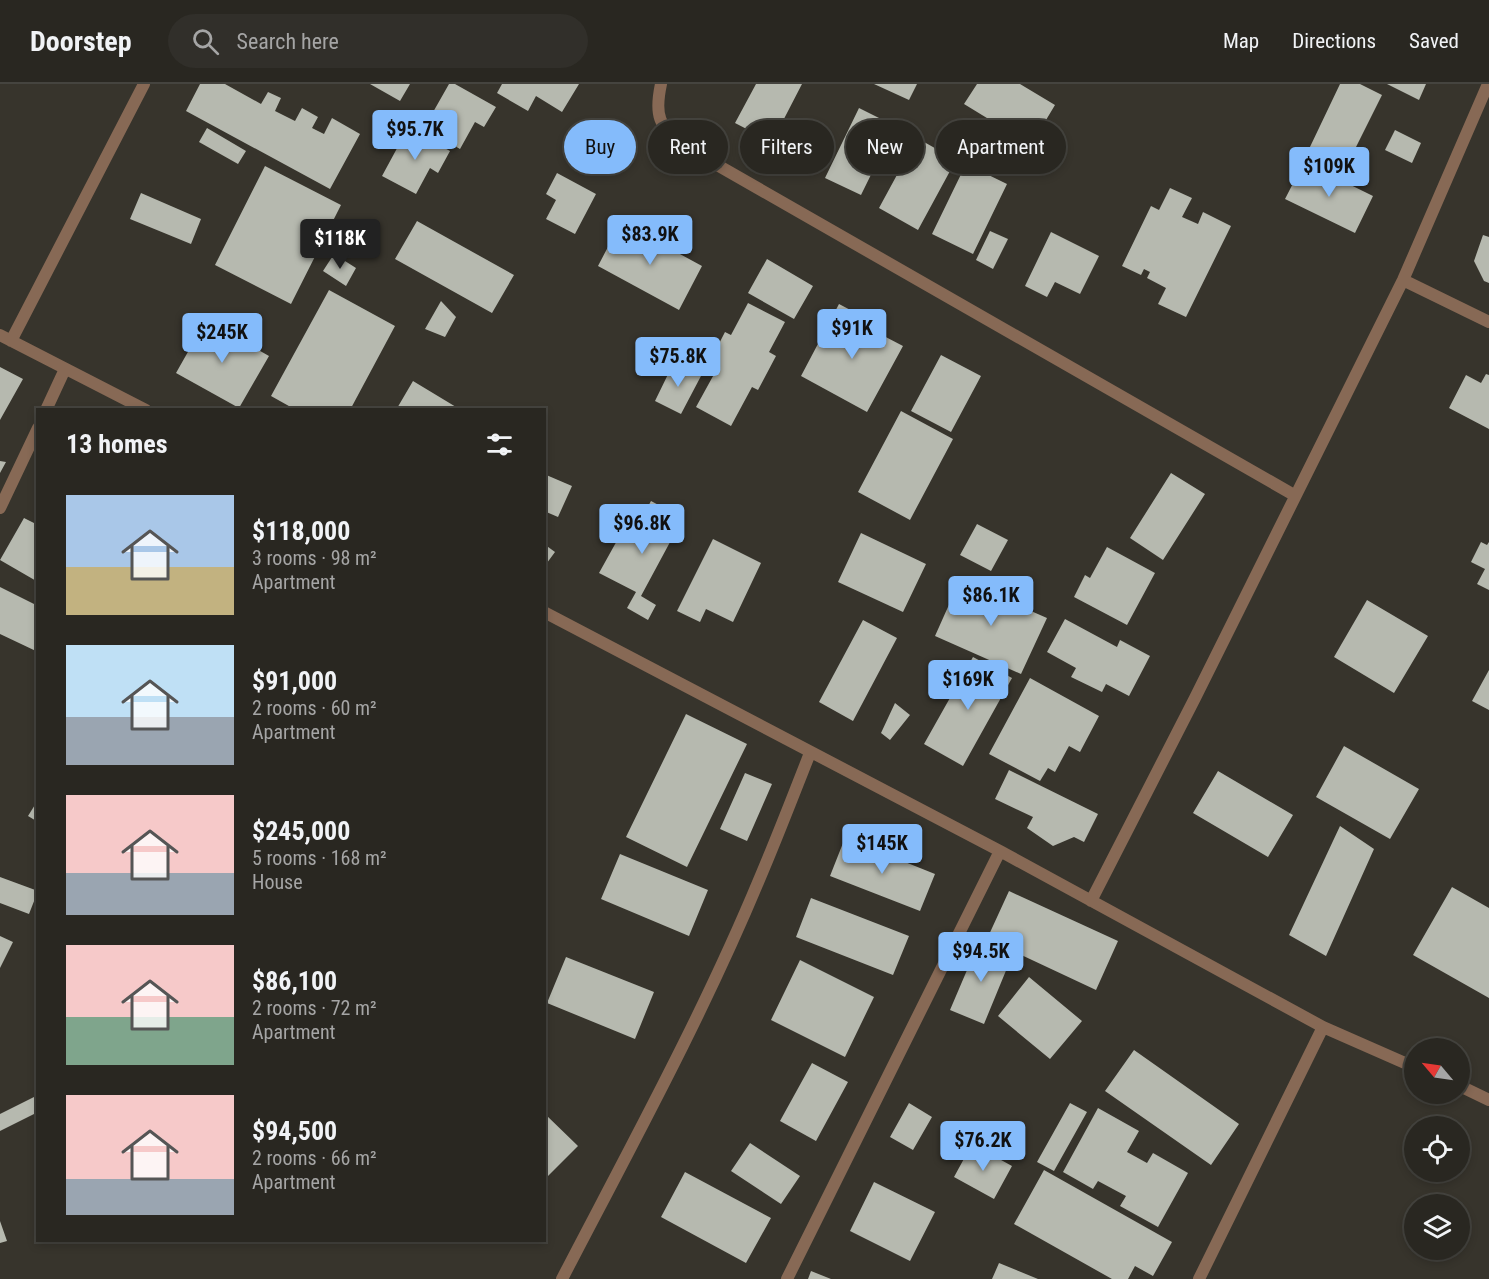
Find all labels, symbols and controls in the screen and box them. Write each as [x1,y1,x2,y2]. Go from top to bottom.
search box [168,14,588,68]
text: Doorstep [30,25,132,58]
icon: search [189,25,222,58]
text: Search here [237,29,339,54]
text: Map [1223,29,1259,53]
text: Directions [1292,29,1376,53]
text: Saved [1409,29,1459,53]
pin: $95.7K [366,110,464,161]
text: $95.7K [386,117,444,141]
chip: Buy [564,120,636,174]
chip: Rent [648,120,728,174]
chip: Filters [740,120,834,174]
chip: New [846,120,924,174]
chip: Apartment [936,120,1066,174]
pin: $109K [1287,147,1371,198]
text: $109K [1303,154,1355,178]
pin: $83.9K [601,215,699,266]
pin: $118K [298,219,382,270]
text: $83.9K [621,222,679,246]
text: $118K [314,226,366,250]
pin: $91K [816,309,888,360]
pin: $245K [180,313,264,364]
text: $91K [831,316,873,340]
text: $245K [196,320,248,344]
pin: $75.8K [629,337,727,388]
text: $75.8K [649,344,707,368]
icon: filters [483,428,516,461]
text: 13 homes [66,429,168,459]
pin: $96.8K [593,504,691,555]
text: $96.8K [613,511,671,535]
text: $118,000 [252,516,350,546]
icon: home [114,519,186,591]
text: 3 rooms · 98 m² [252,546,377,570]
text: Apartment [252,570,336,594]
pin: $86.1K [942,576,1040,627]
text: $86.1K [962,583,1020,607]
pin: $169K [926,660,1010,711]
text: $91,000 [252,666,337,696]
text: $169K [942,667,994,691]
icon: home [114,669,186,741]
text: 2 rooms · 60 m² [252,696,377,720]
text: Apartment [252,720,336,744]
text: $245,000 [252,816,350,846]
icon: home [114,819,186,891]
pin: $145K [840,824,924,875]
text: $145K [856,831,908,855]
text: 5 rooms · 168 m² [252,846,387,870]
text: House [252,870,303,894]
pin: $94.5K [932,932,1030,983]
text: $94.5K [952,939,1010,963]
text: $86,100 [252,966,337,996]
icon: home [114,969,186,1041]
text: 2 rooms · 72 m² [252,996,377,1020]
text: Apartment [252,1020,336,1044]
north arrow [1404,1038,1470,1104]
map controls [1404,1038,1470,1260]
text: $94,500 [252,1116,337,1146]
button: locate [1404,1116,1470,1182]
icon: home [114,1119,186,1191]
pin: $76.2K [934,1121,1032,1172]
text: $76.2K [954,1128,1012,1152]
text: 2 rooms · 66 m² [252,1146,377,1170]
text: Apartment [252,1170,336,1194]
button: layers [1404,1194,1470,1260]

